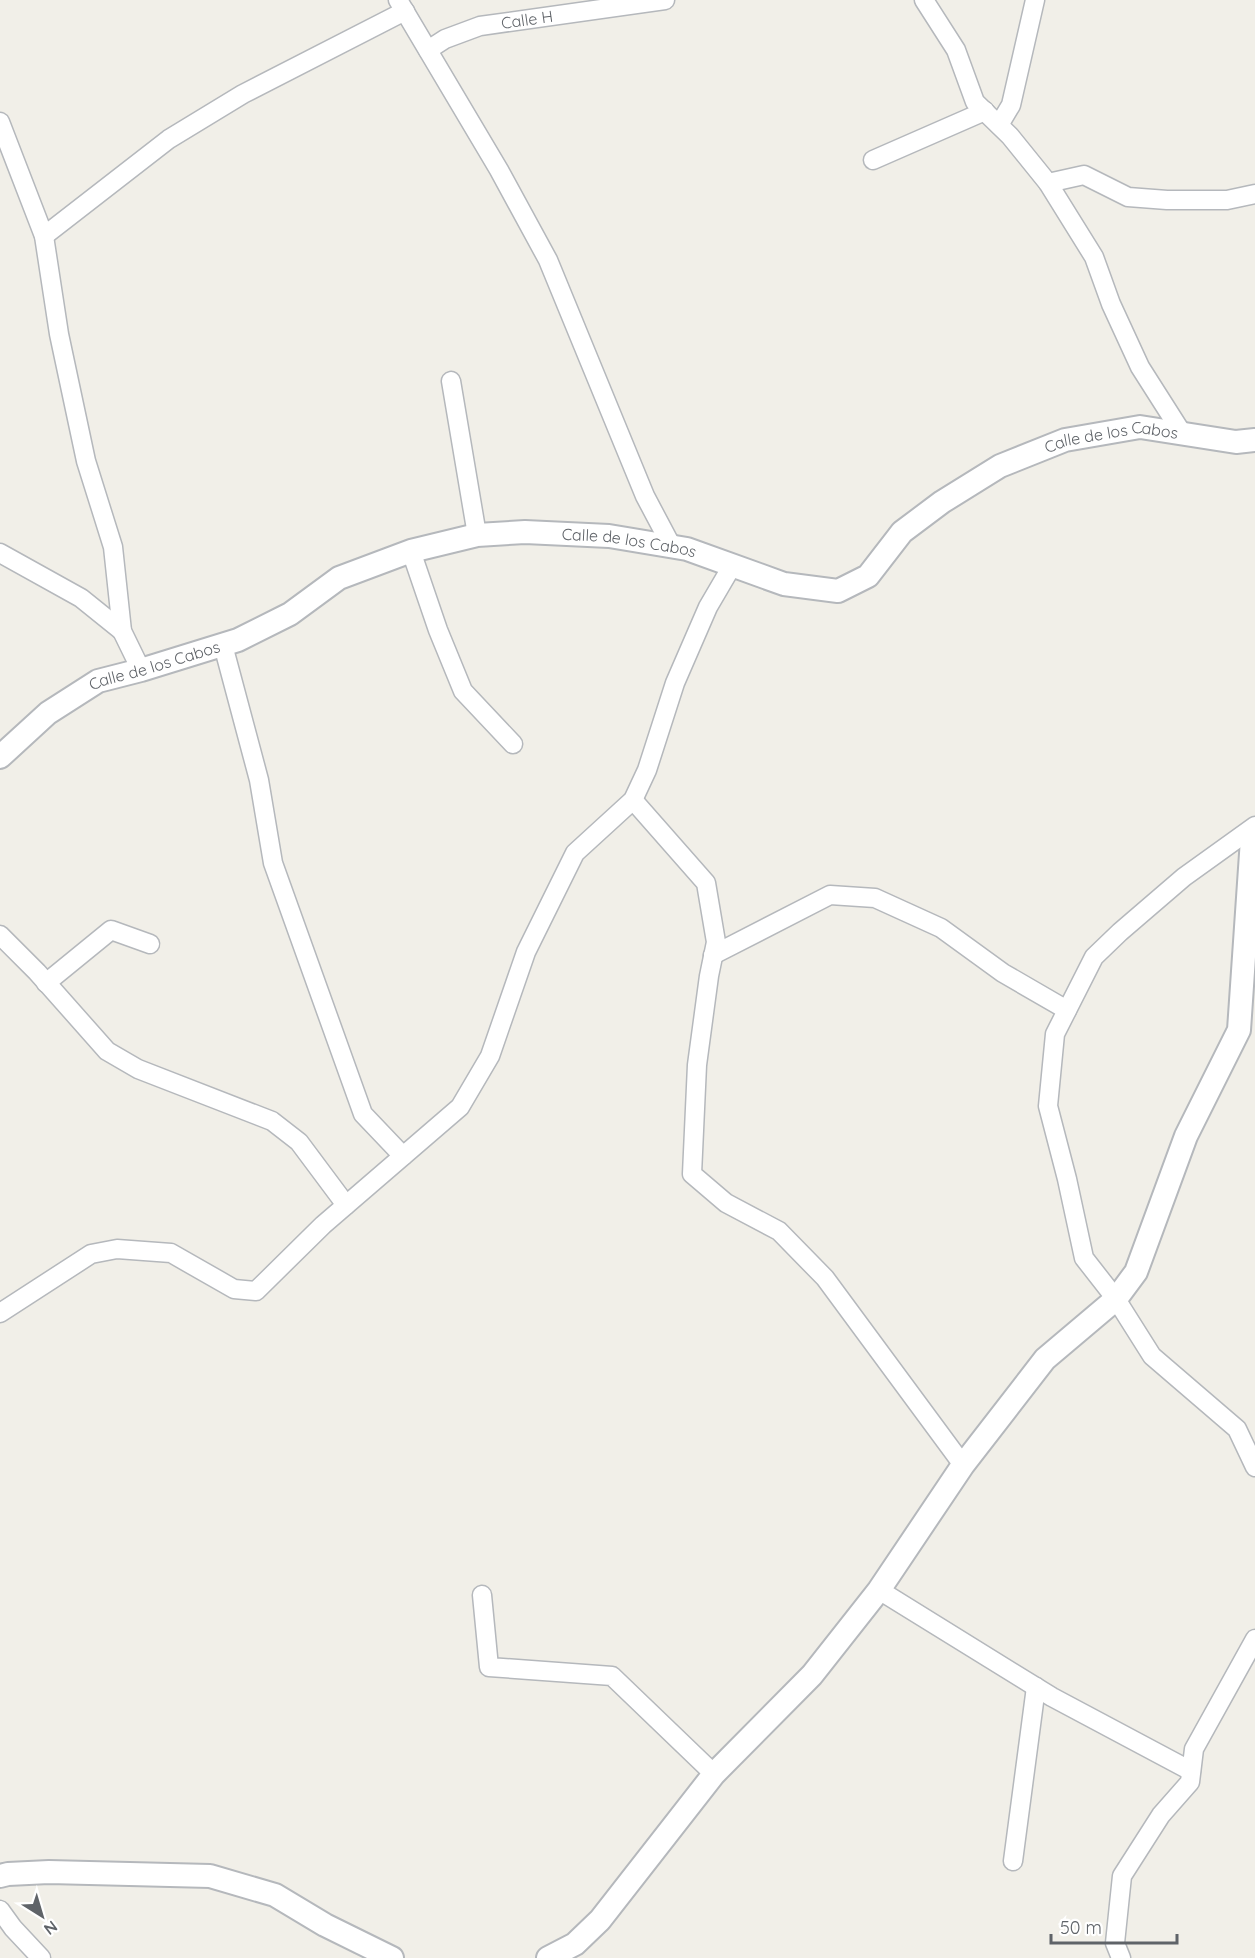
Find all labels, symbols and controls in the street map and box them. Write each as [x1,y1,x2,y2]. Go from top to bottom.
street label: Calle H [500,6,554,33]
street label: Calle de los Cabos [1041,417,1180,457]
street label: Calle de los Cabos [561,524,699,562]
street label: Calle de los Cabos [85,636,222,695]
north arrow [12,1886,72,1946]
scale bar [1051,1907,1177,1945]
text: N [40,1916,62,1940]
text: 50 m [1060,1916,1102,1939]

